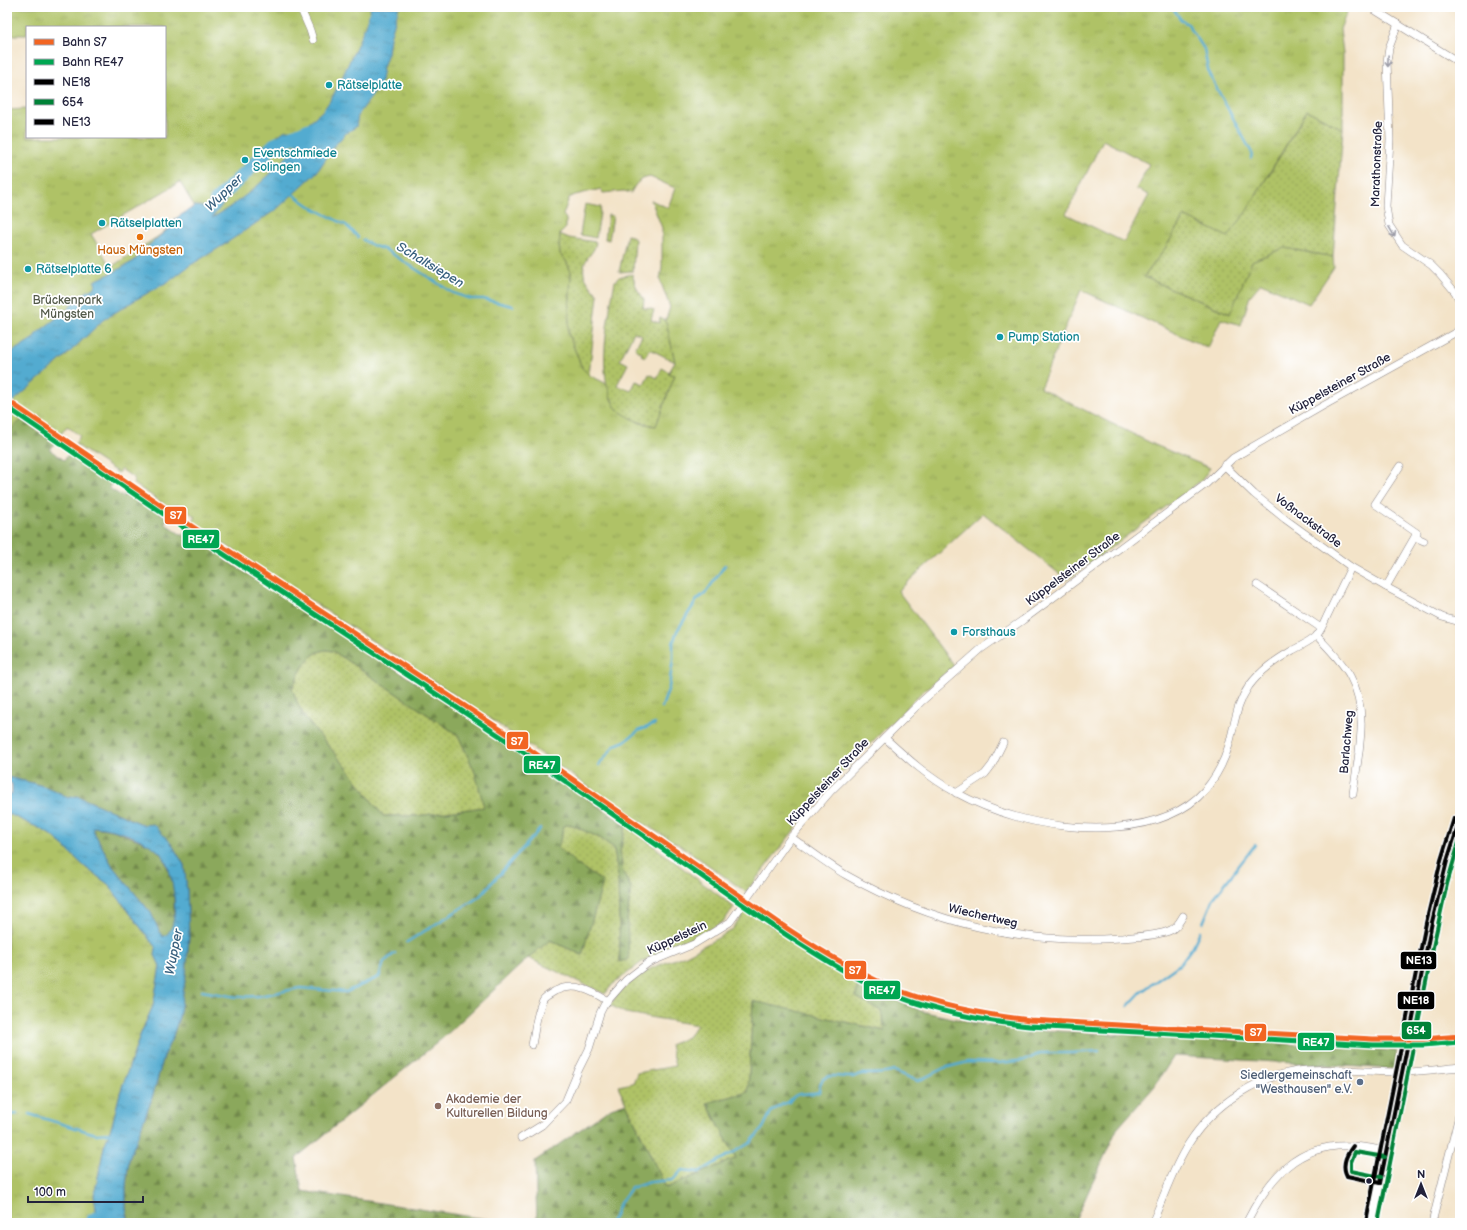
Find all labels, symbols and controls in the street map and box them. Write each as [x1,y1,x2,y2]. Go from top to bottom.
legend [26,26,166,138]
text: Bahn S7 [62,35,107,50]
one-way arrow [1384,54,1391,67]
text: Bahn RE47 [62,55,123,70]
text: NE18 [62,75,91,90]
place label: Rätselplatte [337,78,402,93]
marker: Rätselplatte [324,80,334,90]
text: 654 [62,95,84,110]
text: NE13 [62,115,91,130]
street label: Marathonstraße [1368,121,1386,207]
place label: Eventschmiede Solingen [253,146,337,175]
marker: Eventschmiede Solingen [240,155,250,165]
water label: Wupper [202,170,247,215]
place label: Rätselplatten [110,216,182,231]
marker: Rätselplatten [97,218,107,228]
one-way arrow [1389,226,1397,238]
marker: Haus Müngsten [135,232,145,242]
water label: Schaltsiepen [393,239,467,291]
place label: Haus Müngsten [97,243,183,258]
place label: Rätselplatte 6 [36,262,112,277]
marker: Rätselplatte 6 [23,264,33,274]
park label: Brückenpark Müngsten [32,293,102,322]
place label: Pump Station [1008,330,1080,345]
marker: Pump Station [995,332,1005,342]
street label: Küppelsteiner Straße [1287,350,1393,418]
street label: Voßnackstraße [1271,491,1345,551]
line badge: S7 [164,506,187,525]
text: S7 [170,509,182,522]
line badge: RE47 [182,529,220,549]
street label: Küppelsteiner Straße [1023,529,1123,609]
text: RE47 [187,533,215,546]
place label: Forsthaus [962,625,1016,640]
marker: Forsthaus [949,627,959,637]
street label: Barlachweg [1337,710,1357,774]
line badge: S7 [506,731,529,750]
text: S7 [511,735,523,748]
street label: Küppelsteiner Straße [784,735,872,829]
line badge: RE47 [523,755,561,774]
text: RE47 [528,759,556,772]
street label: Wiechertweg [947,901,1019,931]
street label: Küppelstein [645,918,709,958]
water label: Wupper [162,927,187,976]
line badge: NE13 [1400,951,1437,970]
text: NE13 [1406,954,1433,967]
line badge: S7 [844,960,867,980]
text: S7 [849,964,861,977]
line badge: RE47 [863,980,901,1000]
text: RE47 [868,984,896,997]
line badge: NE18 [1397,991,1435,1010]
text: NE18 [1403,994,1430,1007]
line badge: 654 [1401,1021,1432,1040]
line badge: S7 [1244,1023,1267,1042]
text: 654 [1406,1024,1426,1037]
text: S7 [1250,1026,1262,1039]
line badge: RE47 [1297,1032,1335,1051]
text: RE47 [1302,1036,1330,1049]
place label: Siedlergemeinschaft "Westhausen" e.V. [1240,1068,1352,1097]
marker: Siedlergemeinschaft "Westhausen" e.V. [1355,1077,1365,1087]
place label: Akademie der Kulturellen Bildung [446,1092,548,1121]
marker: Akademie der Kulturellen Bildung [433,1101,443,1111]
north arrow [1401,1164,1441,1204]
text: N [1417,1168,1425,1181]
unlabelled marker [1364,1176,1374,1186]
scale bar [28,1178,143,1204]
text: 100 m [34,1185,66,1200]

